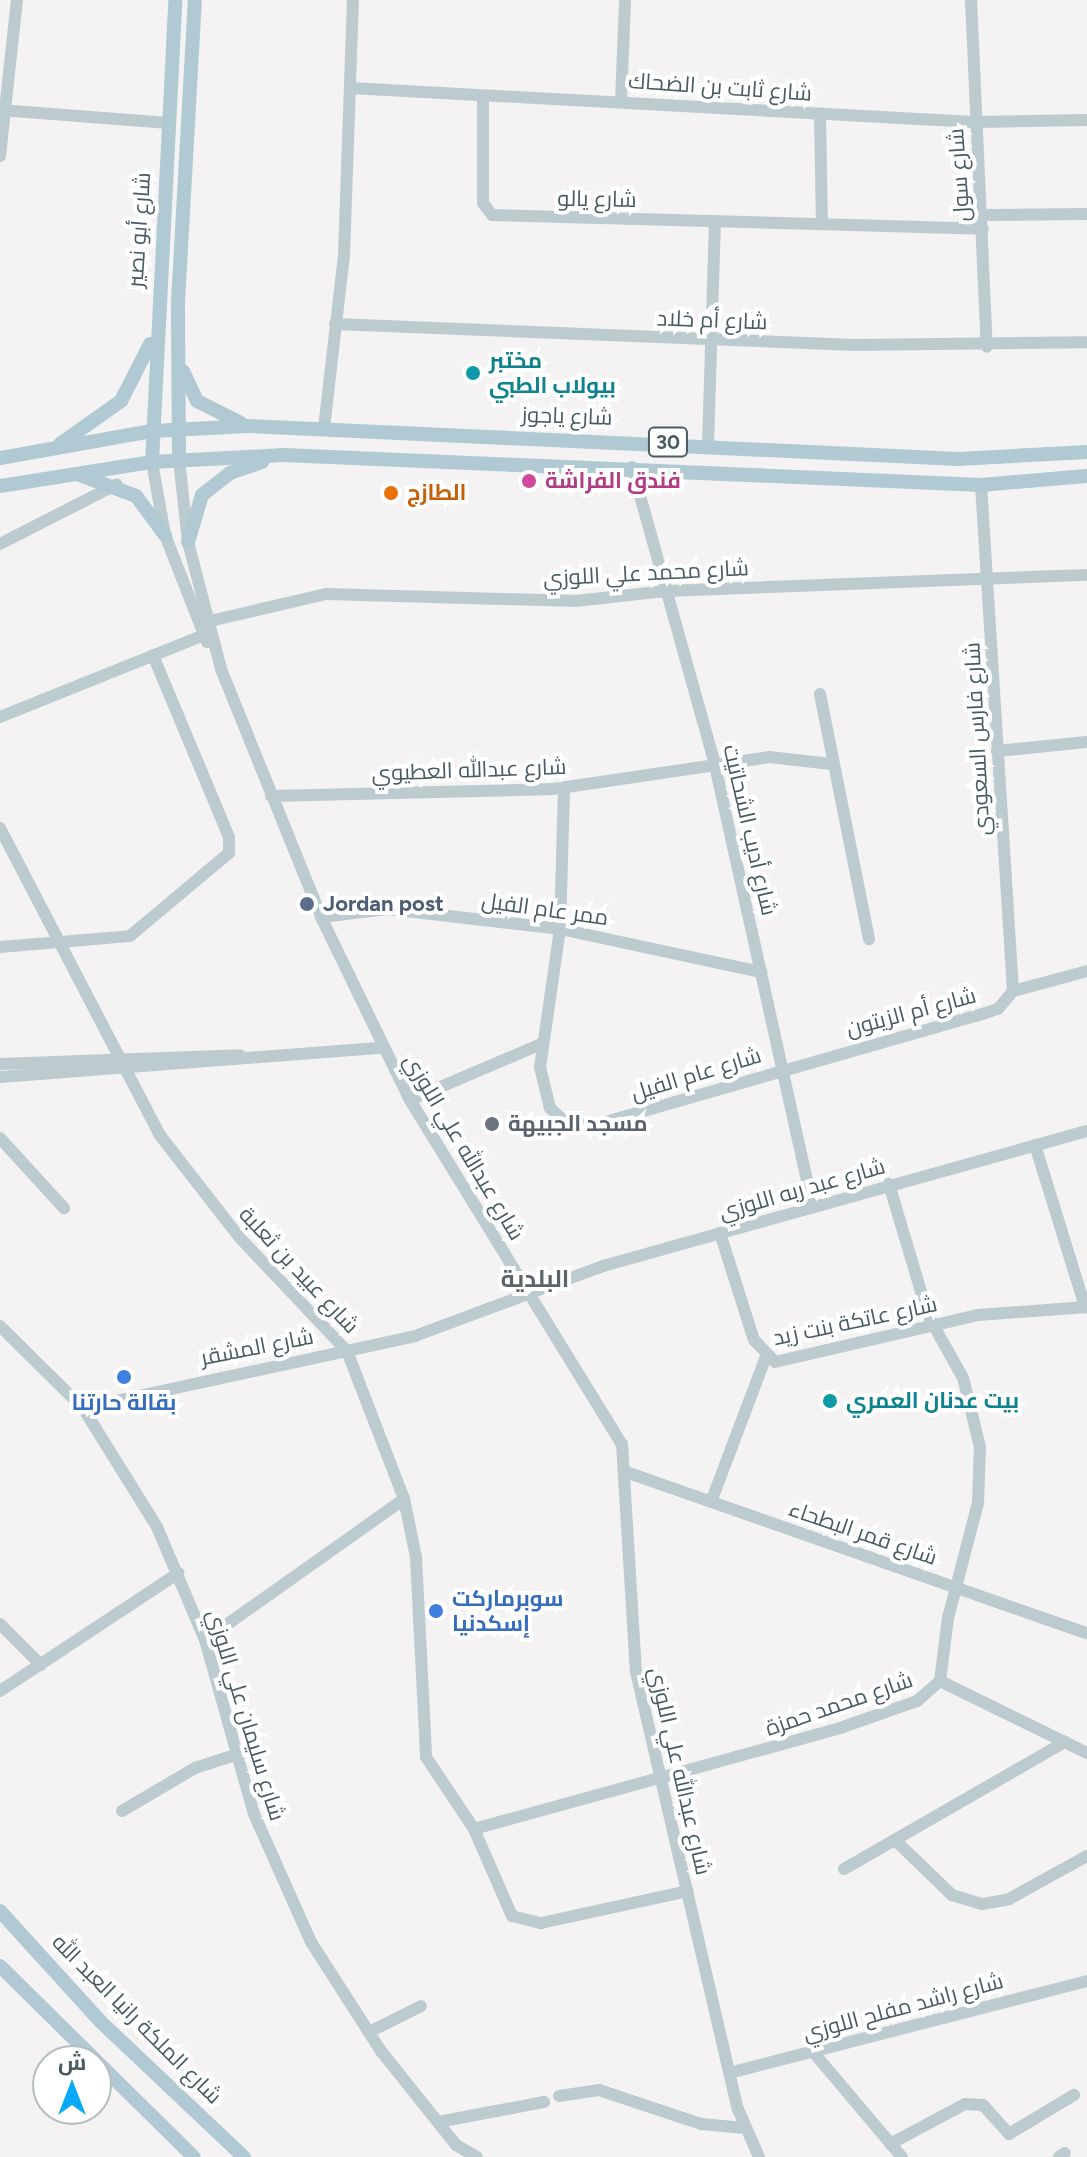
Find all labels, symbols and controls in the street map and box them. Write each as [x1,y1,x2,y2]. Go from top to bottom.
street label: شارع ثابت بن الضحاك [627,67,813,107]
street label: شارع سول [943,127,975,223]
street label: شارع أبو نصير [122,171,156,289]
street label: شارع يالو [557,185,637,213]
street label: شارع أم خلاد [656,305,768,335]
place label: مختبر بيولاب الطبي [489,347,616,398]
marker: مختبر بيولاب الطبي [464,364,482,382]
street label: شارع ياجوز [521,401,613,431]
road number: 30 [646,426,690,458]
place label: فندق الفراشة [545,468,681,494]
marker: فندق الفراشة [520,472,538,490]
place label: الطازج [407,480,466,506]
marker: الطازج [382,484,400,502]
street label: شارع محمد علي اللوزي [542,554,750,592]
street label: شارع فارس السعودي [959,642,995,836]
street label: شارع أديب الشحاتيت [717,742,783,918]
street label: شارع عبدالله العطيوي [371,753,567,787]
street label: ممر عام الفيل [480,887,610,931]
place label: Jordan post [323,891,444,917]
marker: Jordan post [298,895,316,913]
street label: شارع أم الزيتون [843,982,979,1042]
street label: شارع عام الفيل [628,1042,764,1106]
street label: شارع عبدالله علي اللوزي [398,1049,530,1245]
place label: مسجد الجبيهة [508,1111,647,1137]
marker: مسجد الجبيهة [483,1115,501,1133]
street label: شارع عبد ربه اللوزي [716,1153,888,1225]
street label: شارع عبيد بن ثعلبة [234,1201,364,1339]
district label: البلدية [501,1265,569,1293]
street label: شارع عاتكة بنت زيد [771,1291,939,1351]
street label: شارع المشقر [198,1323,316,1371]
marker: بقالة حارتنا [115,1368,133,1386]
place label: بيت عدنان العمري [846,1388,1019,1414]
place label: بقالة حارتنا [72,1390,176,1416]
marker: بيت عدنان العمري [821,1392,839,1410]
street label: شارع قمر البطحاء [785,1495,941,1571]
place label: سوبرماركت إسكدنيا [452,1585,563,1636]
marker: سوبرماركت إسكدنيا [427,1602,445,1620]
street label: شارع سليمان علي اللوزي [201,1606,291,1824]
street label: شارع عبدالله علي اللوزي [643,1665,717,1877]
street label: شارع محمد حمزة [762,1666,916,1742]
street label: شارع الملكة رانيا العبد الله [47,1929,227,2109]
street label: شارع راشد مفلح اللوزي [800,1968,1006,2046]
north arrow [32,2045,112,2125]

